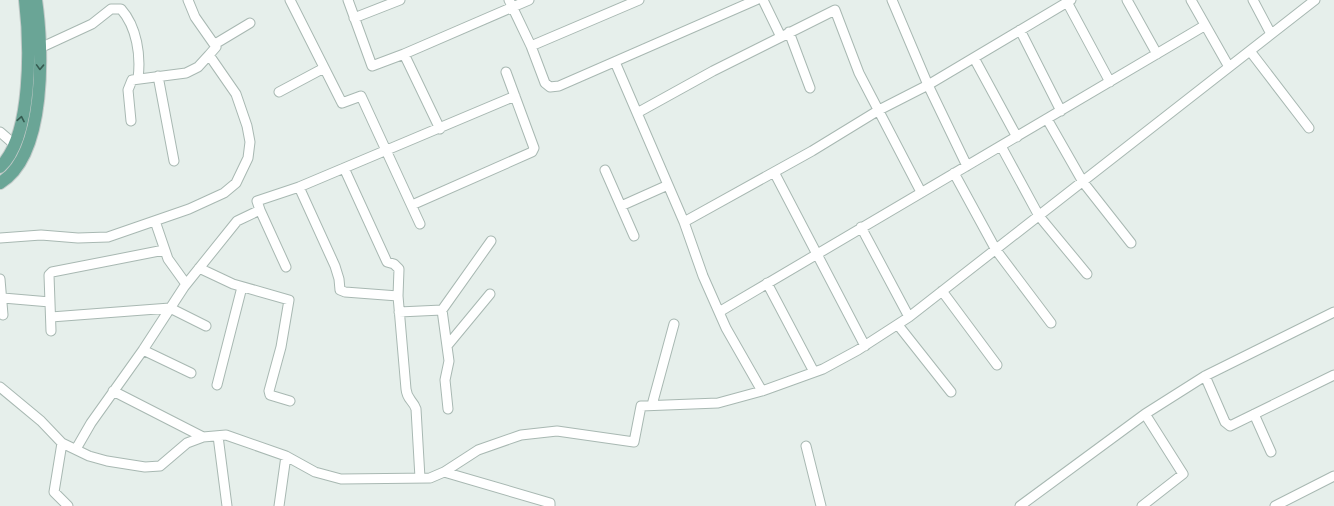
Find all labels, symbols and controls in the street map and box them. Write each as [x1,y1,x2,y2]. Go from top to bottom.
one-way arrow [35,64,44,70]
one-way arrow [17,116,25,123]

